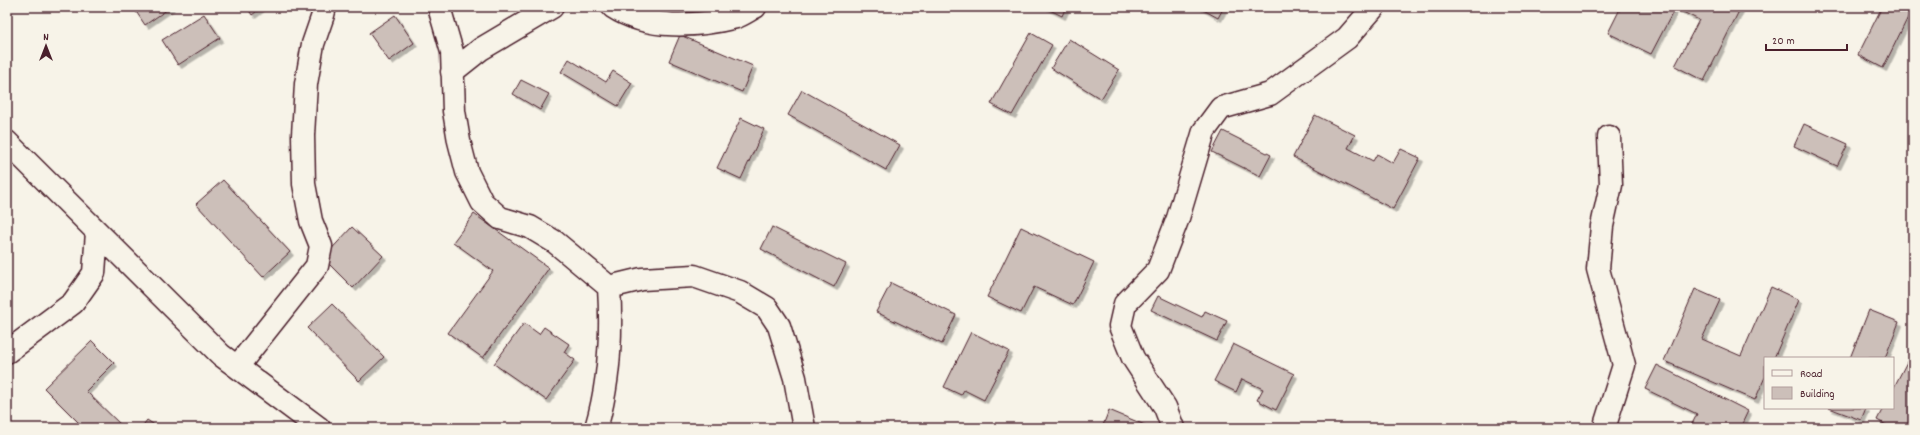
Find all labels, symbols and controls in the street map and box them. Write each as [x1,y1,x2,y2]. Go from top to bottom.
north arrow [26,26,66,66]
scale bar [1766,26,1847,52]
text: N [43,30,49,46]
text: 20 m [1772,33,1795,50]
legend [1764,357,1894,409]
text: Road [1800,366,1822,383]
text: Building [1800,386,1835,403]

